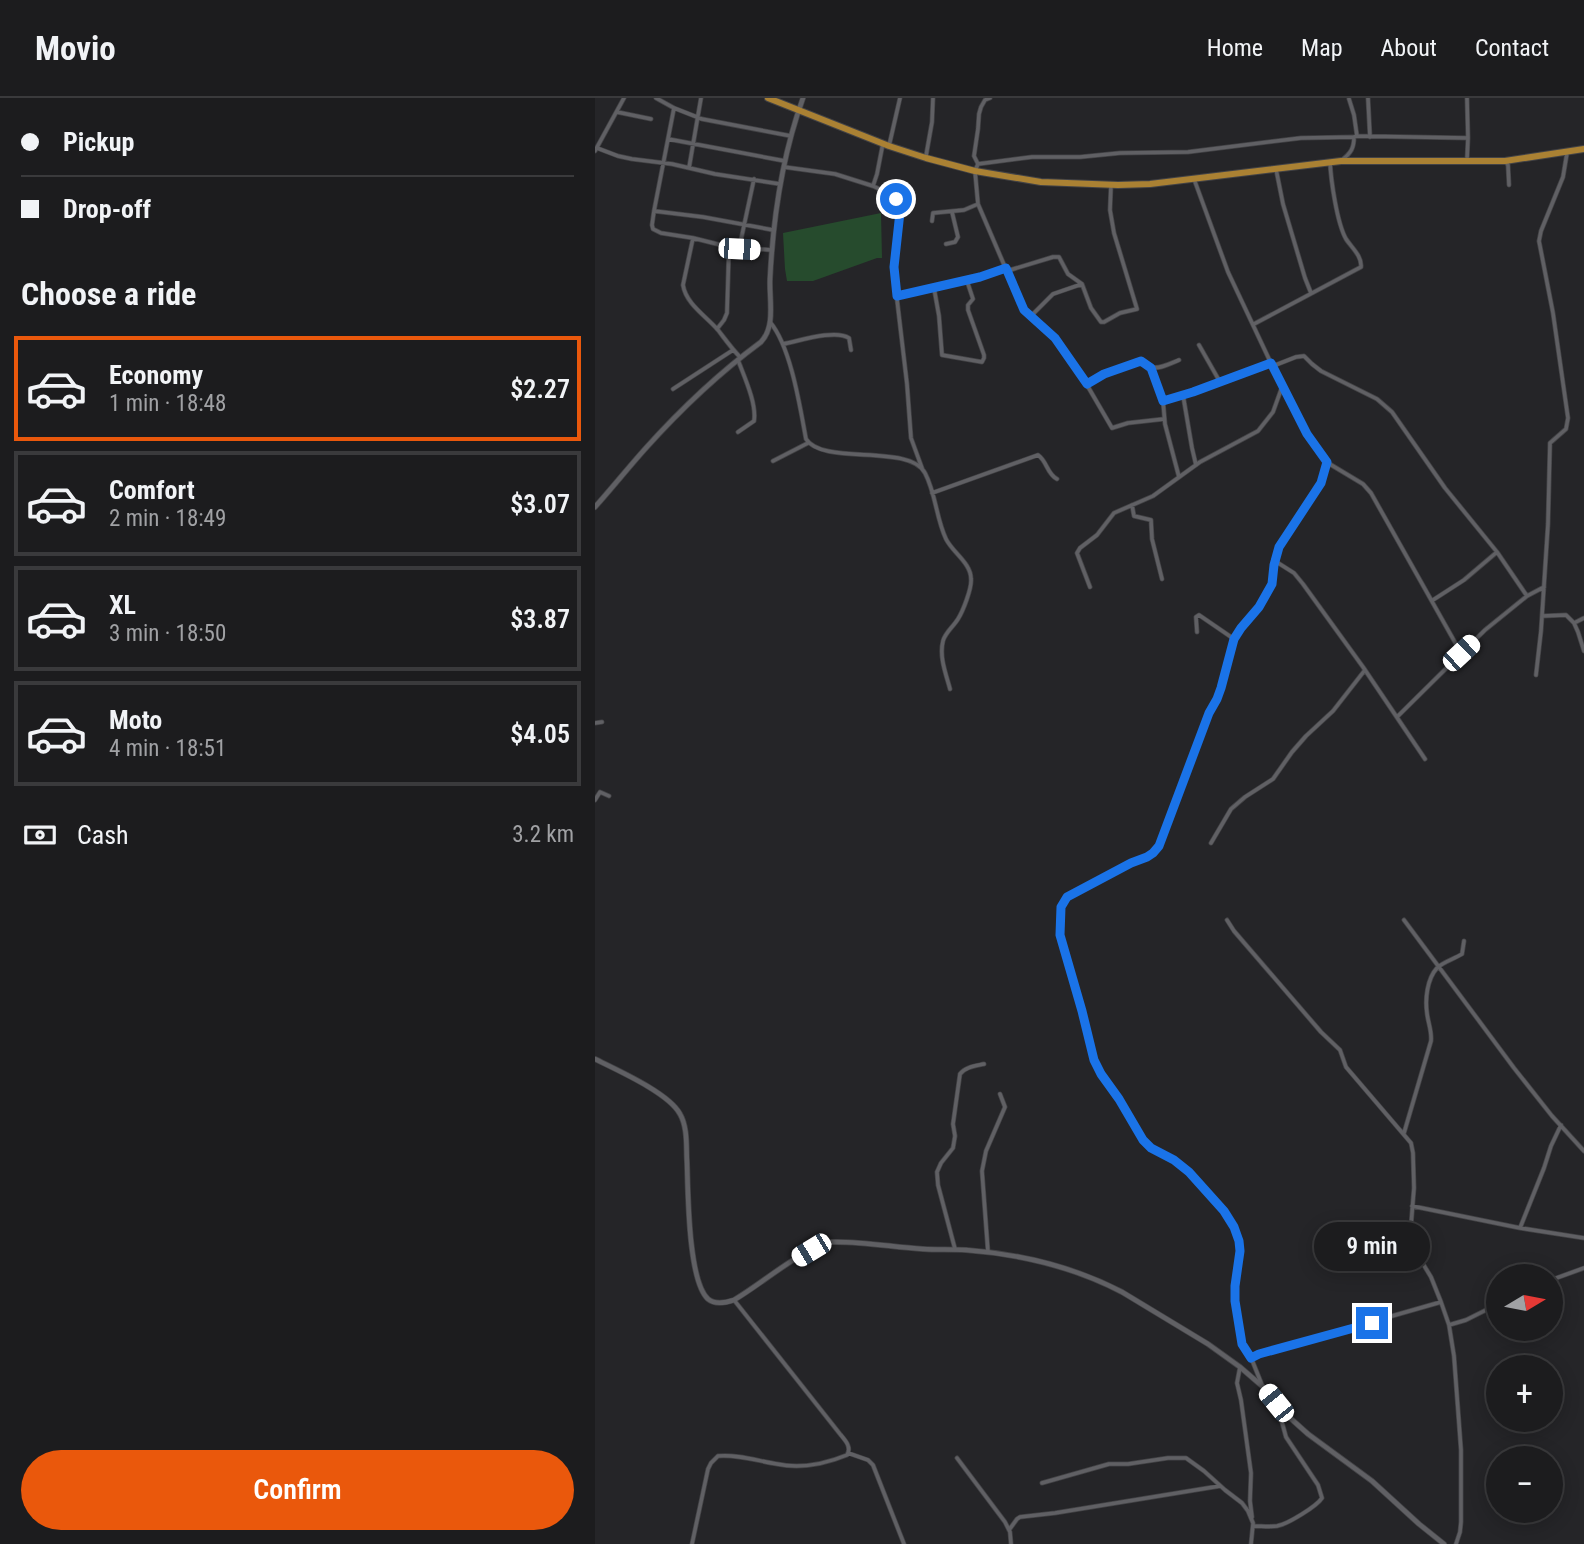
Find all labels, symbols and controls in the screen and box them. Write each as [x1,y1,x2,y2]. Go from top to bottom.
text: Movio [35,29,116,68]
text: Home [1207,34,1263,62]
text: Map [1301,34,1343,62]
text: About [1381,34,1437,62]
text: Contact [1475,34,1549,62]
text: Pickup [63,127,134,157]
route start [880,183,912,215]
text: Drop-off [63,194,151,224]
car [718,237,761,261]
text: Choose a ride [21,275,196,313]
icon: car [25,357,88,420]
text: Economy [109,360,203,390]
text: $2.27 [510,374,570,404]
text: 1 min · 18:48 [109,390,226,417]
icon: car [25,472,88,535]
text: Comfort [109,475,195,505]
text: $3.07 [510,489,570,519]
text: 2 min · 18:49 [109,505,226,532]
icon: car [25,587,88,650]
text: XL [109,590,136,620]
text: $3.87 [510,604,570,634]
text: 3 min · 18:50 [109,620,226,647]
car [1439,631,1484,675]
icon: car [25,702,88,765]
text: Moto [109,705,162,735]
text: $4.05 [510,719,570,749]
text: 4 min · 18:51 [109,735,226,762]
icon: cash [21,816,59,854]
text: Cash [77,820,129,850]
text: 3.2 km [512,821,574,848]
callout: 9 min [1314,1222,1430,1270]
car [788,1230,835,1270]
text: 9 min [1347,1233,1397,1260]
north arrow [1486,1264,1563,1340]
map controls [1486,1264,1563,1523]
route end [1356,1307,1388,1339]
button: + [1486,1355,1563,1432]
car [1255,1380,1298,1426]
button: − [1486,1446,1563,1523]
button: Confirm [21,1450,574,1530]

